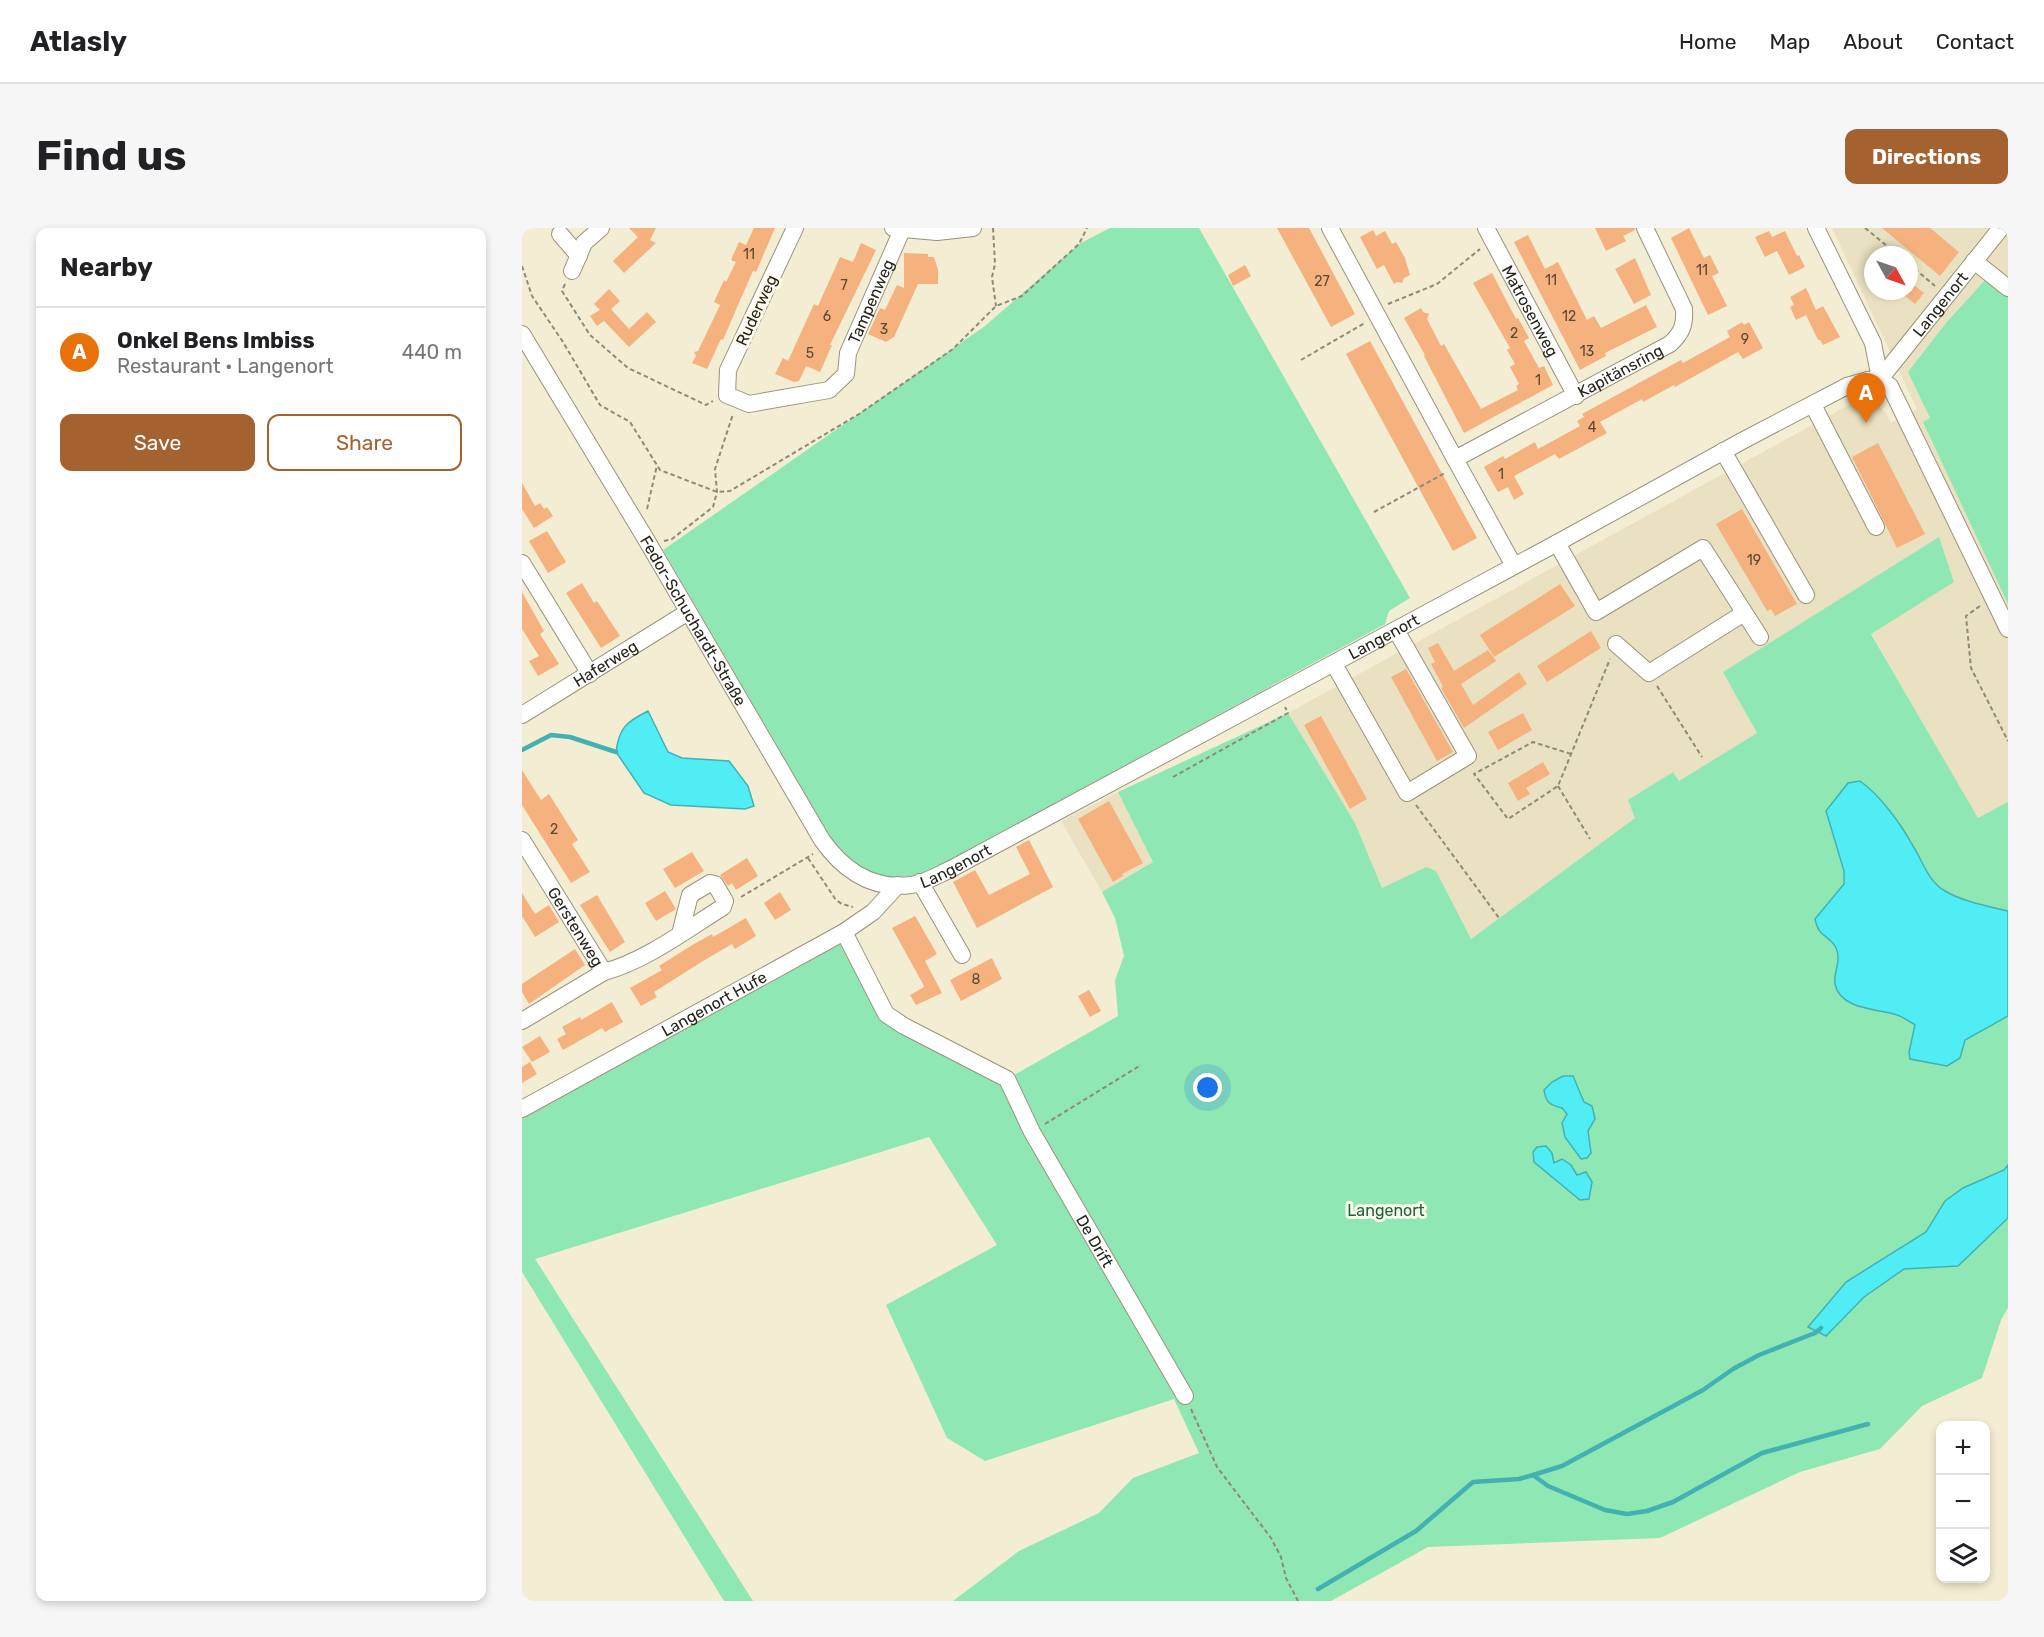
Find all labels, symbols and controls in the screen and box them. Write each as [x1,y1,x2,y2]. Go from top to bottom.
text: Atlasly [30,25,127,58]
text: Home [1679,29,1736,54]
text: Map [1769,29,1810,54]
text: About [1843,29,1903,54]
text: Contact [1936,29,2014,54]
button: Directions [1845,129,2008,184]
text: Find us [36,131,187,181]
house number: 11 [743,246,755,263]
north arrow [1864,246,1918,300]
text: Nearby [60,252,153,283]
street label: Tampenweg [844,256,898,347]
street label: Matrosenweg [1498,262,1562,360]
house number: 11 [1696,262,1708,279]
street label: Langenort [1909,268,1972,341]
street label: Ruderweg [732,272,781,349]
house number: 11 [1545,272,1557,289]
house number: 27 [1314,273,1330,290]
house number: 7 [840,277,848,294]
house number: 6 [823,308,831,325]
house number: 12 [1562,308,1576,325]
house number: 3 [880,321,888,338]
house number: 2 [1510,325,1518,342]
text: Onkel Bens Imbiss [117,327,315,354]
house number: 9 [1741,331,1749,348]
text: A [72,340,87,364]
text: 440 m [402,340,462,364]
street label: Kapitänsring [1575,341,1666,402]
house number: 13 [1580,343,1594,360]
house number: 5 [806,345,814,362]
text: Restaurant · Langenort [117,354,334,378]
house number: 1 [1535,372,1541,389]
pin: A [1846,374,1886,423]
button: Save [60,414,255,471]
button: Share [267,414,462,471]
house number: 4 [1588,419,1597,436]
house number: 1 [1498,466,1504,483]
street label: Fedor-Schuchardt-Straße [636,532,750,709]
house number: 19 [1747,552,1761,569]
street label: Langenort [1345,610,1422,663]
street label: Haferweg [570,637,641,691]
house number: 2 [550,821,558,838]
street label: Langenort [917,840,994,892]
street label: Gerstenweg [544,884,607,970]
street label: Langenort Hufe [658,967,770,1041]
house number: 8 [972,971,981,988]
your location [1193,1073,1222,1102]
park label: Langenort [1347,1201,1425,1220]
street label: De Drift [1072,1212,1117,1271]
map controls [1936,1421,1990,1583]
button: + [1936,1421,1990,1475]
button: − [1936,1475,1990,1529]
button: layers [1936,1529,1990,1583]

